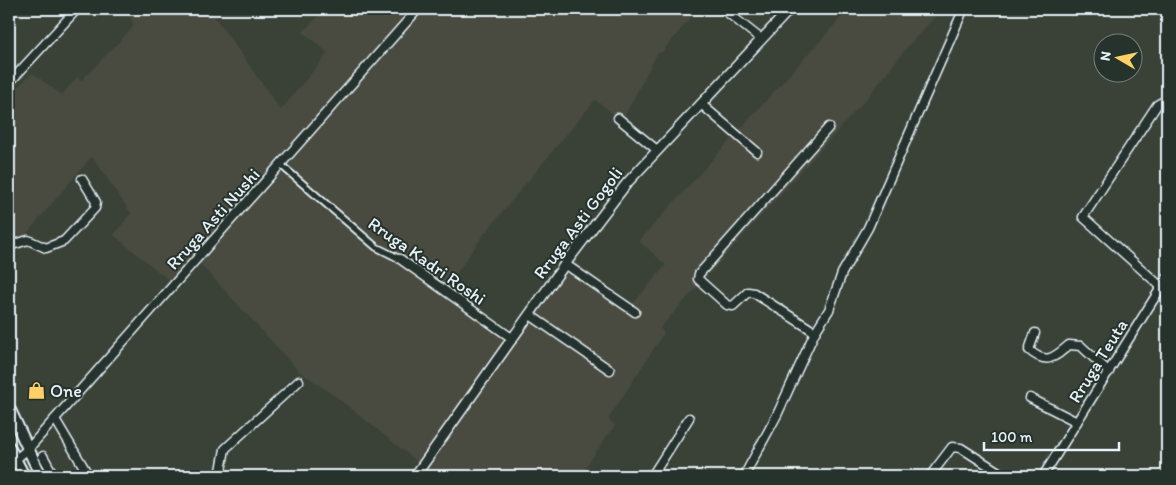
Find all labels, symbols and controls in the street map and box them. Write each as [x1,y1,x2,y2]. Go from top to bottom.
north arrow [1094,32,1144,82]
text: N [1097,50,1115,62]
street label: Rruga Asti Gogoli [529,163,627,283]
street label: Rruga Asti Nushi [162,164,264,274]
street label: Rruga Kadri Roshi [364,212,490,310]
street label: Rruga Teuta [1064,315,1132,407]
place label: One [50,380,82,402]
shop icon: One [26,381,46,401]
scale bar [984,420,1118,452]
text: 100 m [991,428,1033,446]

